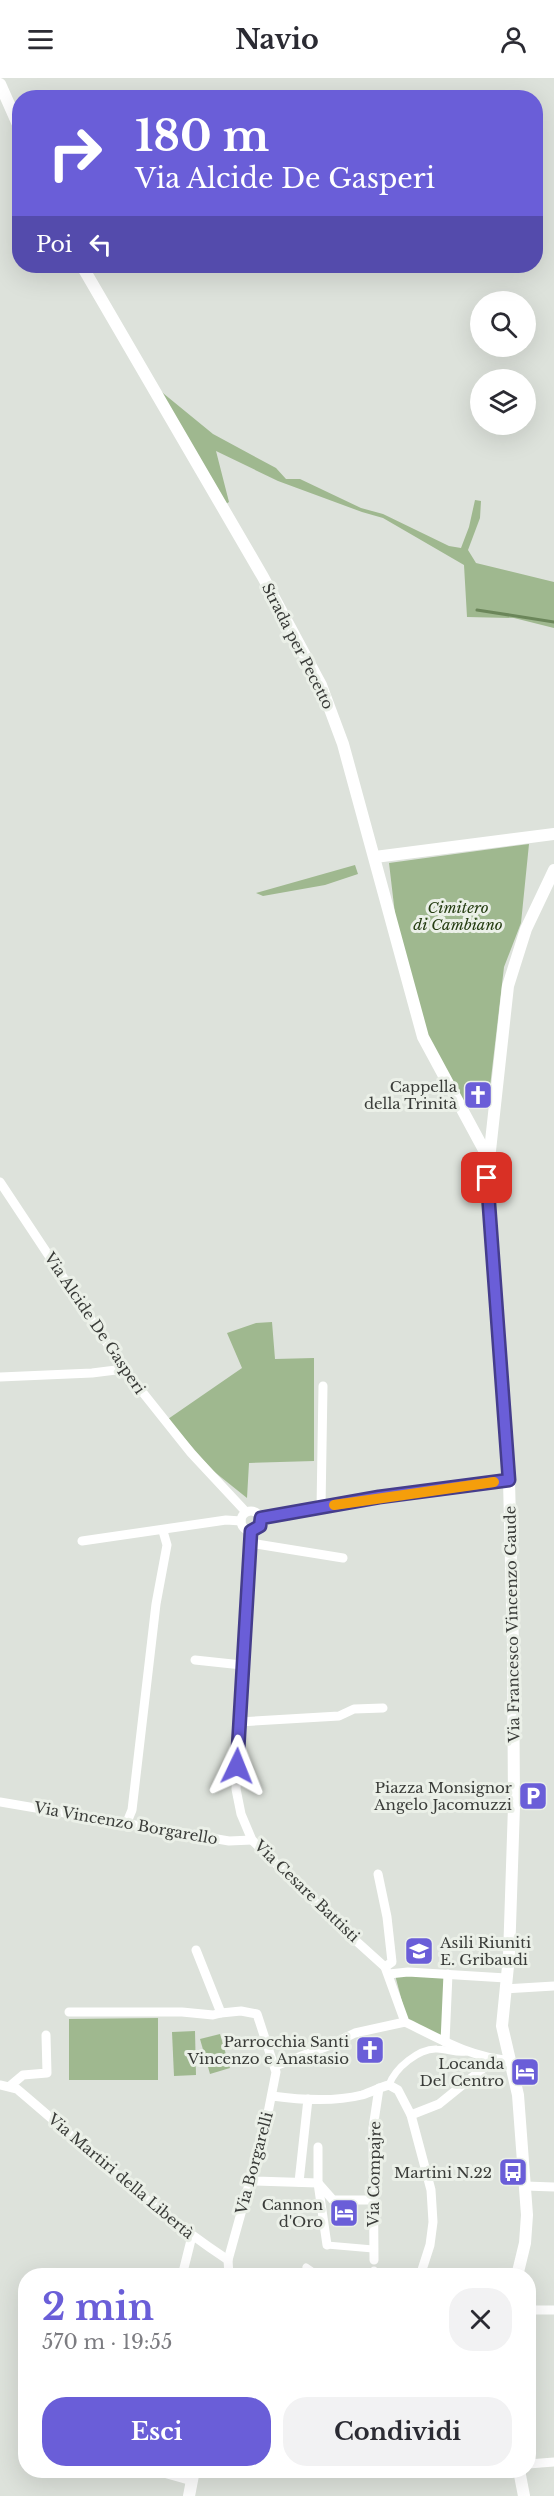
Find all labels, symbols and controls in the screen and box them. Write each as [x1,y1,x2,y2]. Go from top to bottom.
icon: menu [24,23,57,56]
text: Navio [235,23,319,56]
icon: person [497,23,530,56]
text: 180 m [135,110,269,162]
icon: right [36,114,114,192]
text: Via Alcide De Gasperi [135,162,435,195]
icon: left [84,228,117,261]
text: Poi [36,231,72,258]
map controls [470,291,536,435]
button: search [470,291,536,357]
button: layers [470,369,536,435]
street label: Strada per Pecetto [258,580,338,713]
park label: Cimitero di Cambiano [413,898,503,934]
place label: Cappella della Trinità [364,1077,458,1113]
church icon: Cappella della Trinità [462,1079,494,1111]
pin [461,1152,512,1203]
icon: arrive [470,1161,503,1194]
street label: Via Alcide De Gasperi [40,1248,149,1397]
street label: Via Francesco Vincenzo Gaude [500,1506,524,1743]
position arrow [205,1734,269,1798]
place label: Piazza Monsignor Angelo Jacomuzzi [373,1778,513,1814]
parking icon: Piazza Monsignor Angelo Jacomuzzi [517,1780,549,1812]
street label: Via Vincenzo Borgarello [32,1797,219,1849]
street label: Via Cesare Battisti [250,1835,363,1946]
place label: Asili Riuniti E. Gribaudi [439,1933,531,1969]
school or university icon: Asili Riuniti E. Gribaudi [403,1935,435,1967]
place label: Parrocchia Santi Vincenzo e Anastasio [186,2032,349,2068]
church icon: Parrocchia Santi Vincenzo e Anastasio [354,2034,386,2066]
place label: Locanda Del Centro [420,2054,505,2090]
hotel icon: Locanda Del Centro [509,2056,541,2088]
street label: Via Martiri della Libertà [43,2109,198,2243]
street label: Via Borgarelli [231,2110,277,2217]
street label: Via Compajre [364,2121,384,2228]
bus stop icon: Martini N.22 [497,2156,529,2188]
place label: Martini N.22 [394,2163,492,2182]
place label: Cannon d'Oro [262,2195,323,2231]
hotel icon: Cannon d'Oro [328,2197,360,2229]
text: 2 min [42,2285,154,2330]
button: close [449,2288,512,2351]
text: 570 m · 19:55 [42,2330,172,2354]
button: Esci [42,2397,271,2466]
button: Condividi [283,2397,512,2466]

